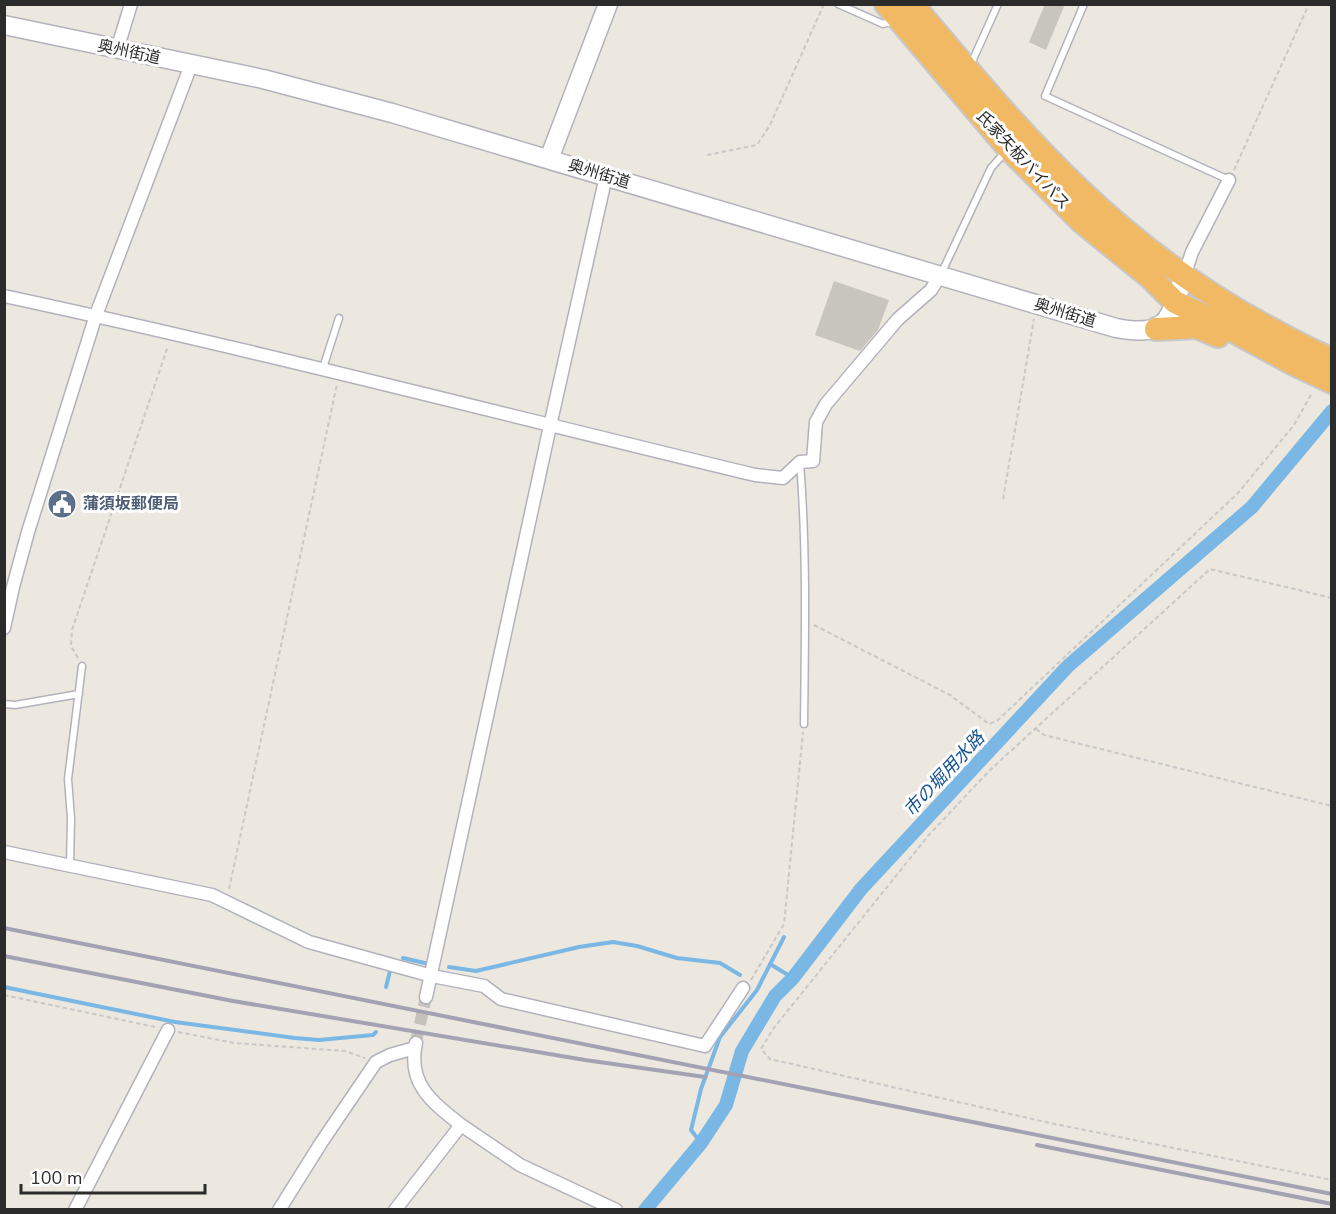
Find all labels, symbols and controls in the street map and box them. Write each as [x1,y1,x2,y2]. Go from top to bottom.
street label: 奥州街道 [95,35,163,69]
street label: 氏家矢板バイパス [971,106,1075,214]
street label: 奥州街道 [565,154,633,194]
street label: 奥州街道 [1031,293,1099,333]
public building icon: 蒲須坂郵便局 [46,488,78,520]
place label: 蒲須坂郵便局 [83,493,179,515]
water label: 市の堀用水路 [898,725,991,822]
scale bar [21,1157,206,1195]
text: 100 m [30,1166,82,1190]

